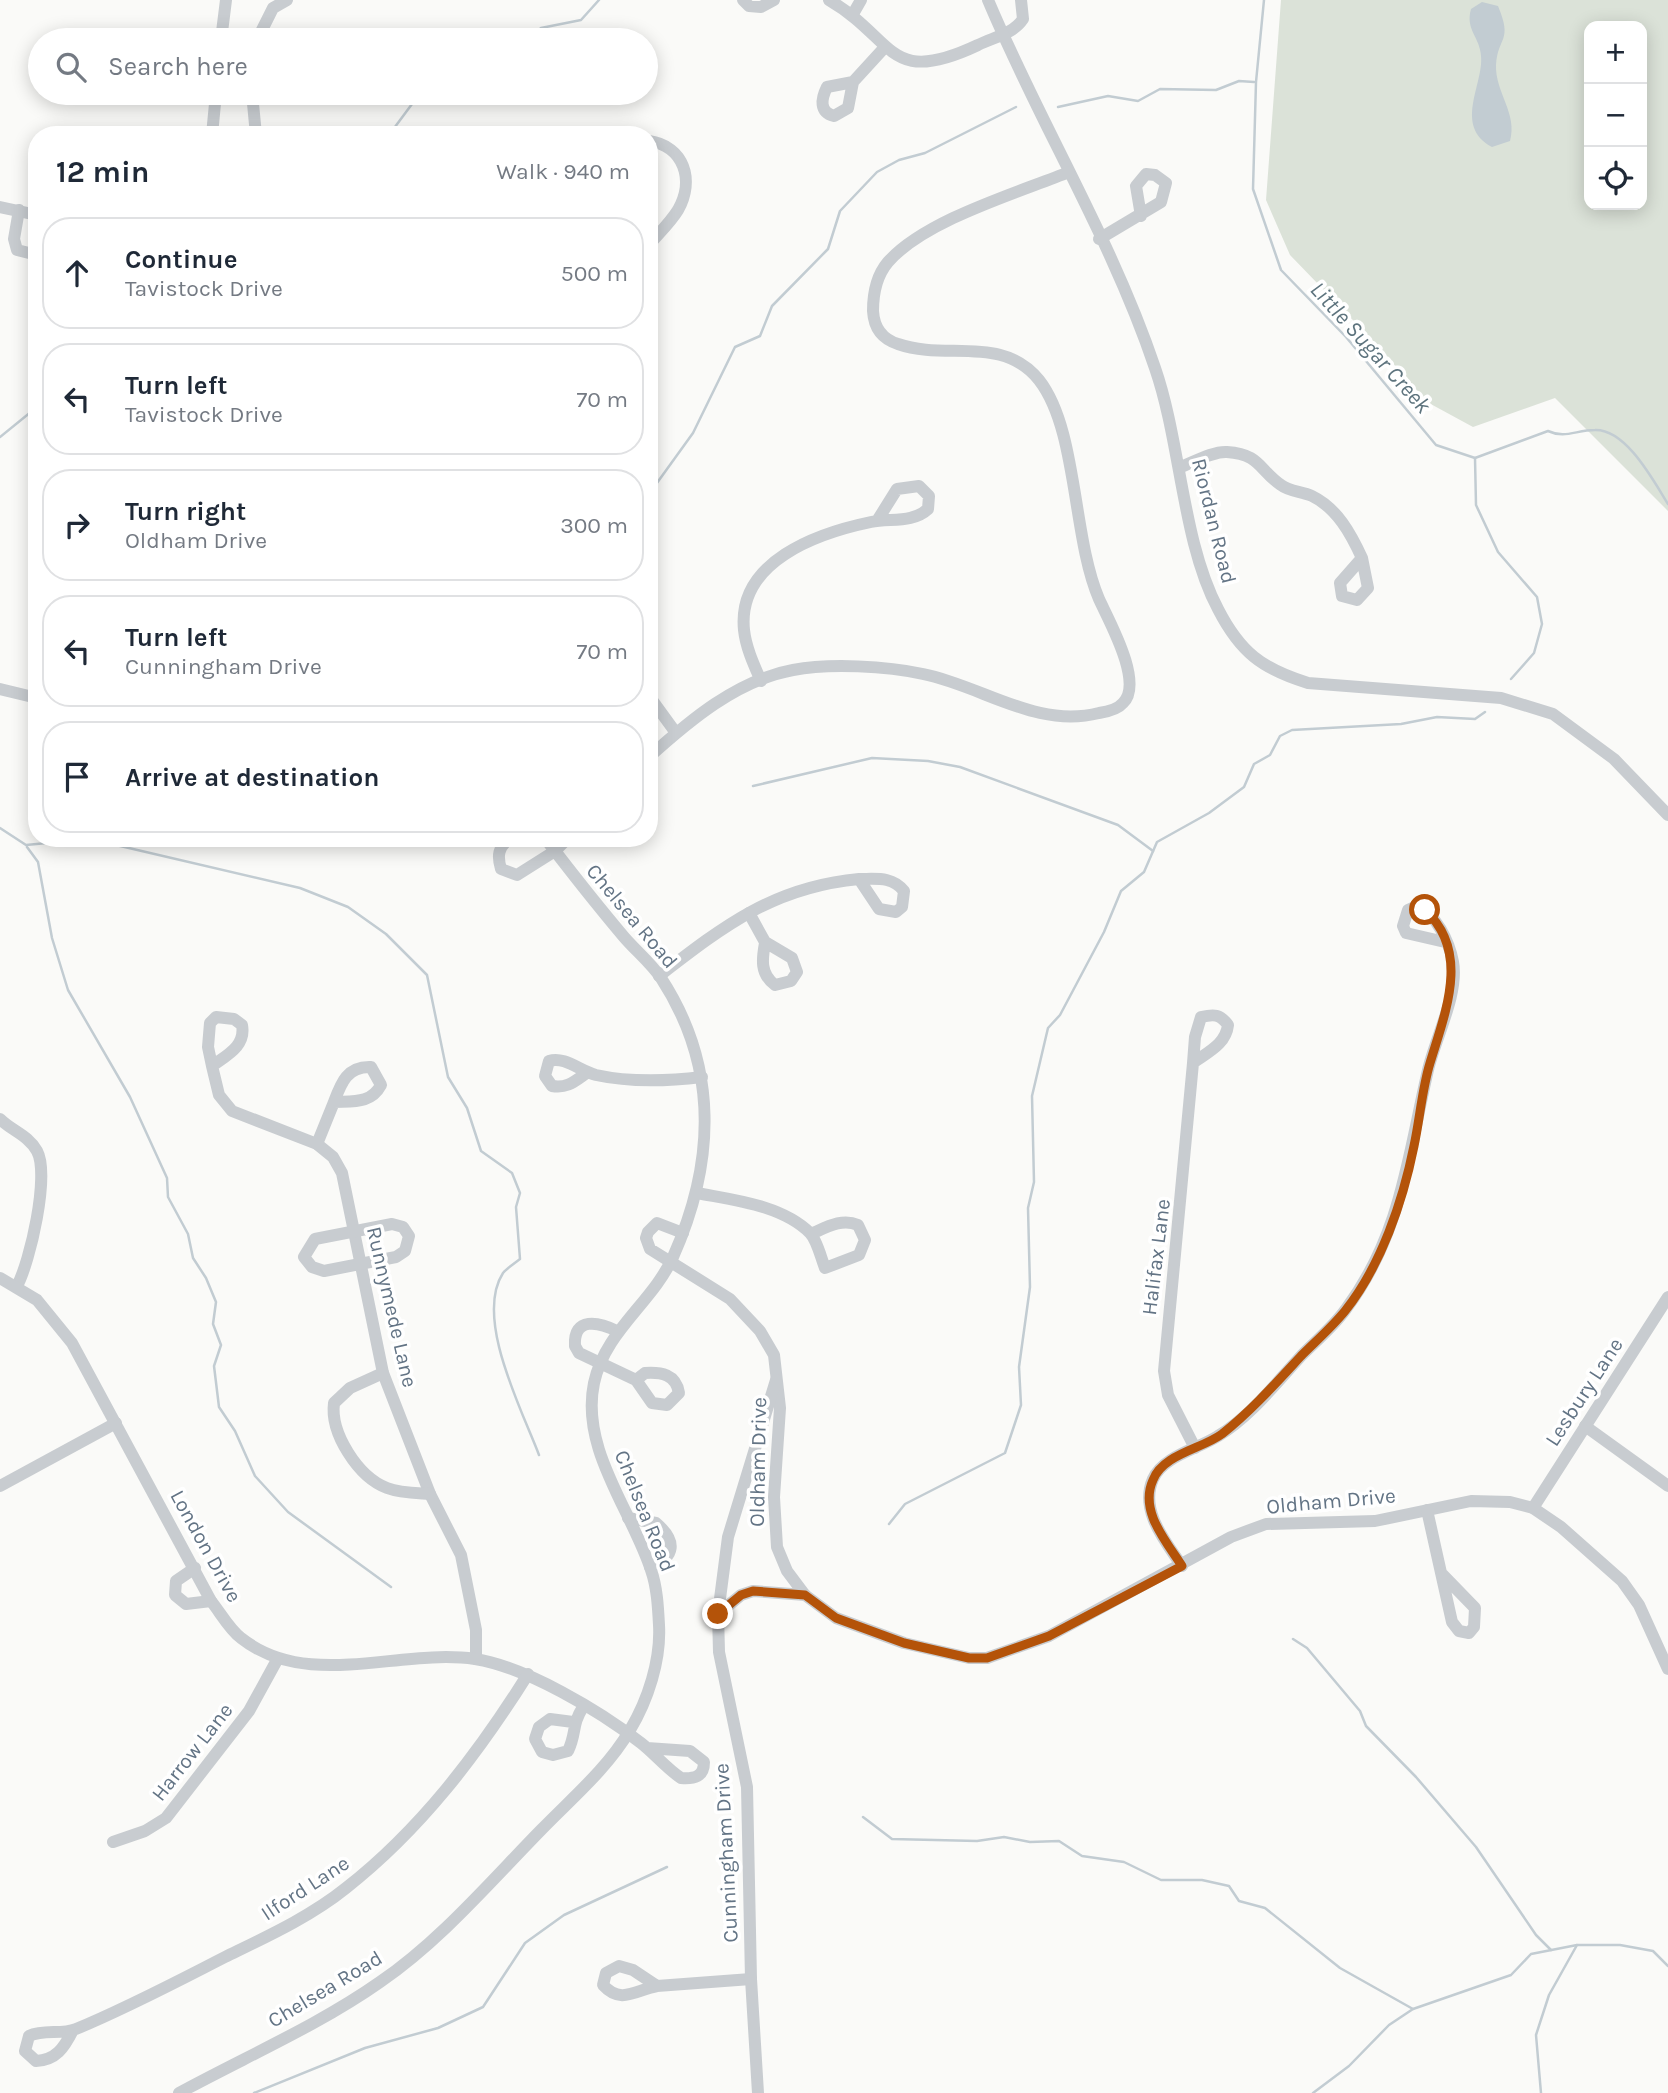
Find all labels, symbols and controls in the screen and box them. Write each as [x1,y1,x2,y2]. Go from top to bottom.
map controls [1584,21,1647,210]
button: + [1584,21,1647,84]
search box [28,28,658,105]
icon: search [52,48,90,86]
text: Search here [108,51,248,82]
button: − [1584,84,1647,147]
button: locate [1584,147,1647,210]
text: 12 min [56,154,149,190]
text: Walk · 940 m [496,158,630,185]
text: Continue [125,244,237,275]
icon: ahead [58,254,96,292]
text: 500 m [561,260,628,287]
text: Tavistock Drive [125,275,283,302]
water label: Little Sugar Creek [1305,276,1437,419]
text: Turn left [125,370,227,401]
icon: left [58,380,96,418]
text: 70 m [577,386,628,413]
text: Tavistock Drive [125,401,283,428]
street label: Riordan Road [1187,456,1241,586]
text: Turn right [125,496,246,527]
icon: right [58,506,96,544]
text: 300 m [560,512,628,539]
text: Oldham Drive [125,527,267,554]
text: Turn left [125,622,227,653]
icon: left [58,632,96,670]
text: 70 m [577,638,628,665]
text: Cunningham Drive [125,653,322,680]
icon: arrive [58,758,96,796]
text: Arrive at destination [125,762,379,793]
street label: Chelsea Road [581,859,683,973]
route start [1409,894,1440,925]
street label: Halifax Lane [1137,1197,1175,1317]
street label: Runnymede Lane [362,1224,422,1390]
street label: Lesbury Lane [1540,1333,1628,1451]
street label: Oldham Drive [745,1397,771,1527]
street label: Chelsea Road [610,1447,680,1575]
street label: Oldham Drive [1265,1483,1397,1519]
street label: London Drive [165,1486,247,1606]
route end [702,1598,733,1629]
street label: Harrow Lane [146,1698,238,1806]
street label: Cunningham Drive [709,1763,743,1943]
street label: Ilford Lane [256,1851,354,1925]
street label: Chelsea Road [264,1946,386,2032]

